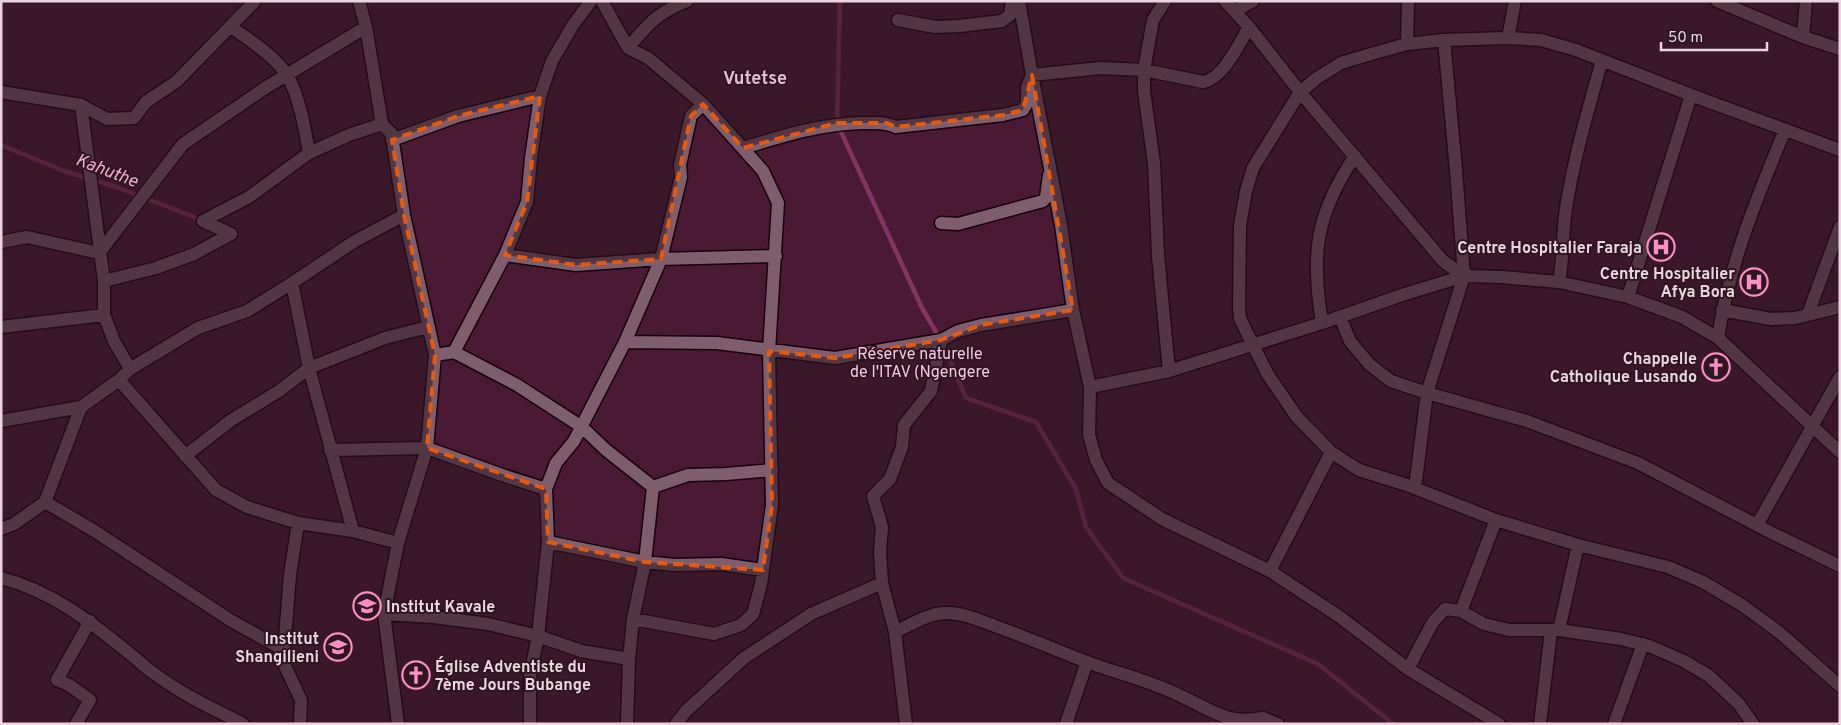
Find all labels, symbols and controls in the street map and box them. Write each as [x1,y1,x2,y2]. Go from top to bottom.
scale bar [1661,20,1767,52]
text: 50 m [1668,29,1703,48]
district label: Vutetse [723,68,787,91]
water label: Kahuthe [72,149,142,194]
hospital icon: Centre Hospitalier Faraja [1646,232,1676,262]
place label: Centre Hospitalier Faraja [1457,239,1642,259]
place label: Centre Hospitalier Afya Bora [1600,265,1735,303]
hospital icon: Centre Hospitalier Afya Bora [1739,267,1769,297]
park label: Réserve naturelle de l'ITAV (Ngengere [850,345,990,383]
place label: Chappelle Catholique Lusando [1550,350,1697,388]
church icon: Chappelle Catholique Lusando [1701,352,1731,382]
school or university icon: Institut Kavale [352,591,382,621]
place label: Institut Kavale [386,598,495,618]
place label: Institut Shangilieni [235,630,319,668]
school or university icon: Institut Shangilieni [323,632,353,662]
place label: Église Adventiste du 7ème Jours Bubange [435,656,591,696]
church icon: Église Adventiste du 7ème Jours Bubange [401,660,431,690]

